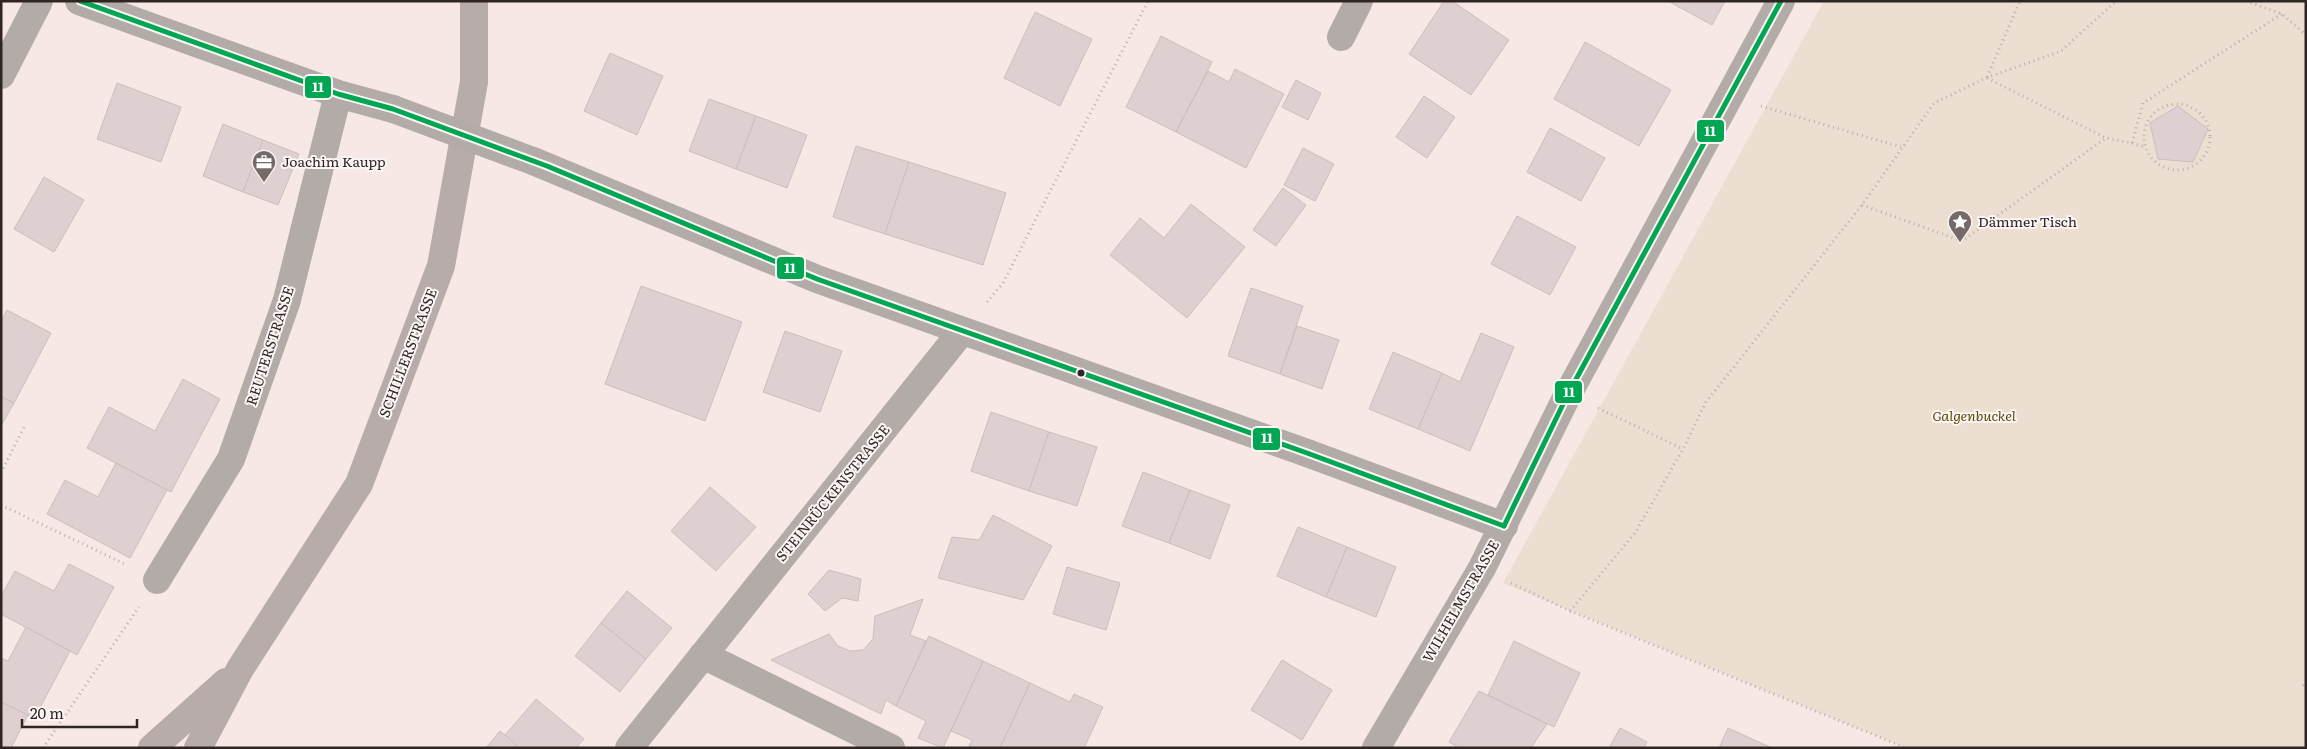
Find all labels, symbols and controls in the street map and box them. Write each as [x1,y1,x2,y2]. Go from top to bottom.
line badge: 11 [304,75,332,99]
text: 11 [312,76,324,96]
line badge: 11 [1696,119,1725,143]
text: 11 [1704,120,1716,140]
office icon: Joachim Kaupp [251,149,277,183]
place label: Joachim Kaupp [282,151,386,171]
place icon: Dämmer Tisch [1947,209,1973,243]
place label: Dämmer Tisch [1978,211,2077,231]
line badge: 11 [776,256,805,280]
text: 11 [784,257,796,277]
street label: REUTERSTRASSE [240,284,298,408]
street label: SCHILLERSTRASSE [373,285,441,420]
unlabelled marker [1076,368,1086,378]
line badge: 11 [1554,380,1583,404]
text: 11 [1563,381,1575,401]
park label: Galgenbuckel [1932,405,2016,425]
street label: STEINRÜCKENSTRASSE [771,420,894,565]
line badge: 11 [1252,427,1281,451]
text: 11 [1261,427,1273,447]
street label: WILHELMSTRASSE [1417,536,1503,665]
scale bar [22,696,138,728]
text: 20 m [30,701,64,724]

